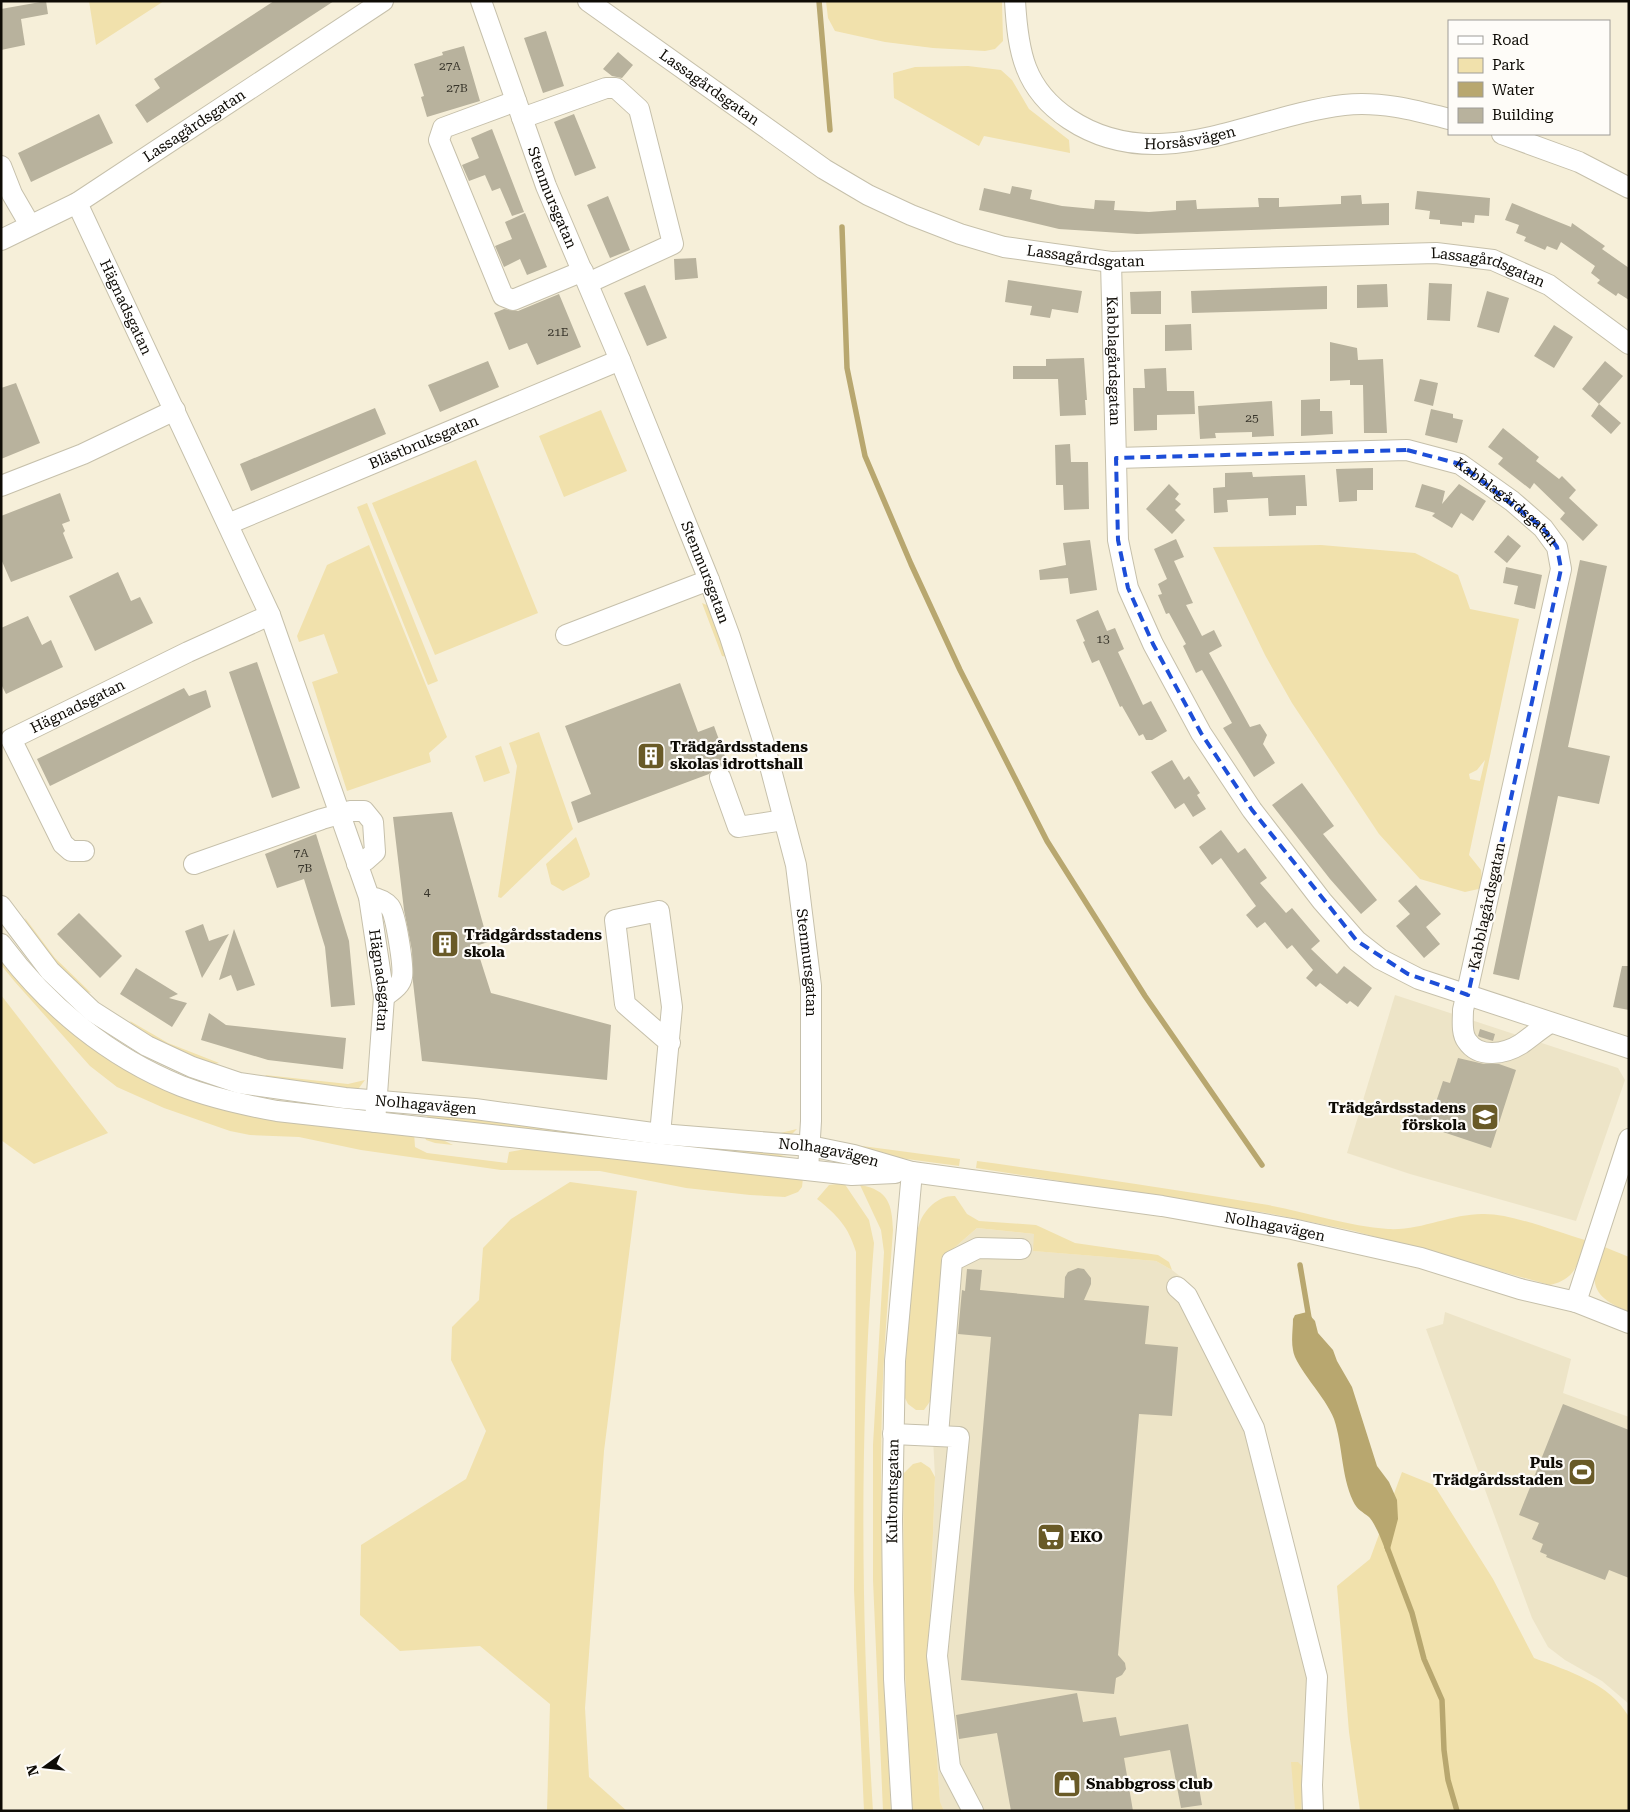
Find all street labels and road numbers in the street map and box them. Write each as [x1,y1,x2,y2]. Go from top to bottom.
street label: Lassagårdsgatan [656,46,763,129]
street label: Lassagårdsgatan [140,85,249,166]
street label: Horsåsvägen [1144,122,1238,153]
street label: Stenmursgatan [524,144,581,252]
street label: Lassagårdsgatan [1026,241,1145,271]
street label: Lassagårdsgatan [1431,244,1548,291]
street label: Hägnadsgatan [96,257,156,358]
street label: Kabblagårdsgatan [1103,296,1124,426]
street label: Blästbruksgatan [366,411,481,473]
street label: Kabblagårdsgatan [1451,454,1562,550]
street label: Stenmursgatan [677,518,733,626]
street label: Hägnadsgatan [27,675,128,737]
street label: Kabblagårdsgatan [1465,840,1509,971]
street label: Stenmursgatan [792,908,820,1017]
street label: Hägnadsgatan [365,928,393,1032]
street label: Nolhagavägen [374,1092,478,1118]
street label: Nolhagavägen [778,1135,881,1171]
street label: Nolhagavägen [1223,1208,1327,1245]
street label: Kultomtsgatan [883,1438,903,1544]

